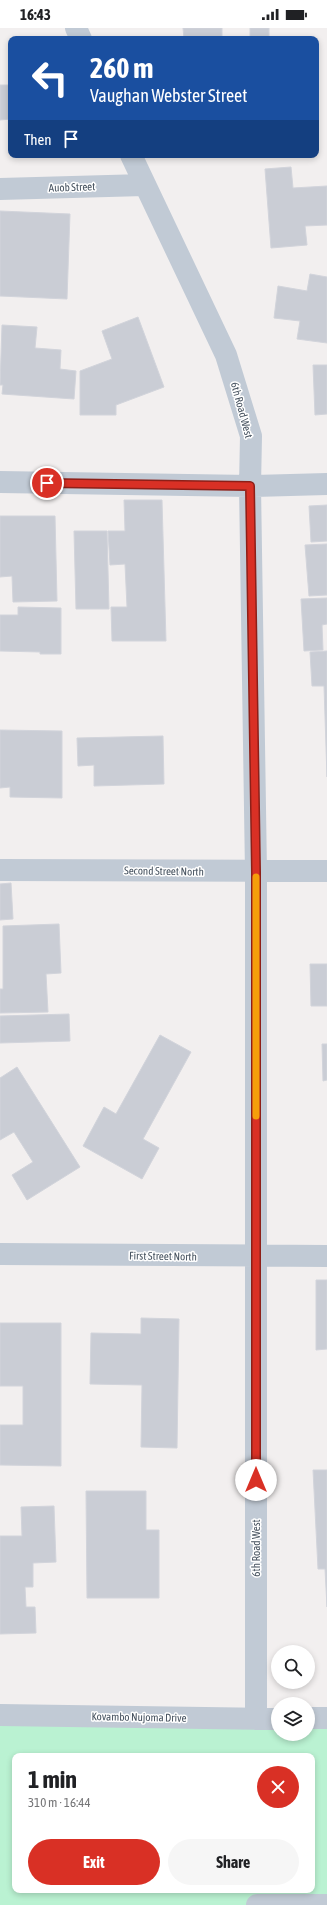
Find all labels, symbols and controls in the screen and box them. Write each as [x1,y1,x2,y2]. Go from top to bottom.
text: 16:43 [20,6,51,23]
icon: left [24,52,76,104]
text: 260 m [90,52,153,84]
text: Vaughan Webster Street [90,85,247,106]
icon: arrive [60,128,82,150]
text: Then [24,131,52,148]
street label: Auob Street [48,180,96,194]
street label: 6th Road West [229,381,255,439]
pin [30,466,64,500]
icon: arrive [36,472,58,494]
street label: Second Street North [124,864,204,878]
street label: First Street North [129,1249,197,1263]
position arrow [235,1459,277,1501]
street label: 6th Road West [250,1519,262,1577]
map controls [271,1645,315,1741]
button: search [271,1645,315,1689]
button: layers [271,1697,315,1741]
street label: Kovambo Nujoma Drive [91,1710,187,1724]
text: 1 min [28,1766,77,1793]
button: close [257,1766,299,1808]
text: 310 m · 16:44 [28,1795,91,1810]
button: Exit [28,1839,160,1885]
button: Share [168,1839,299,1885]

